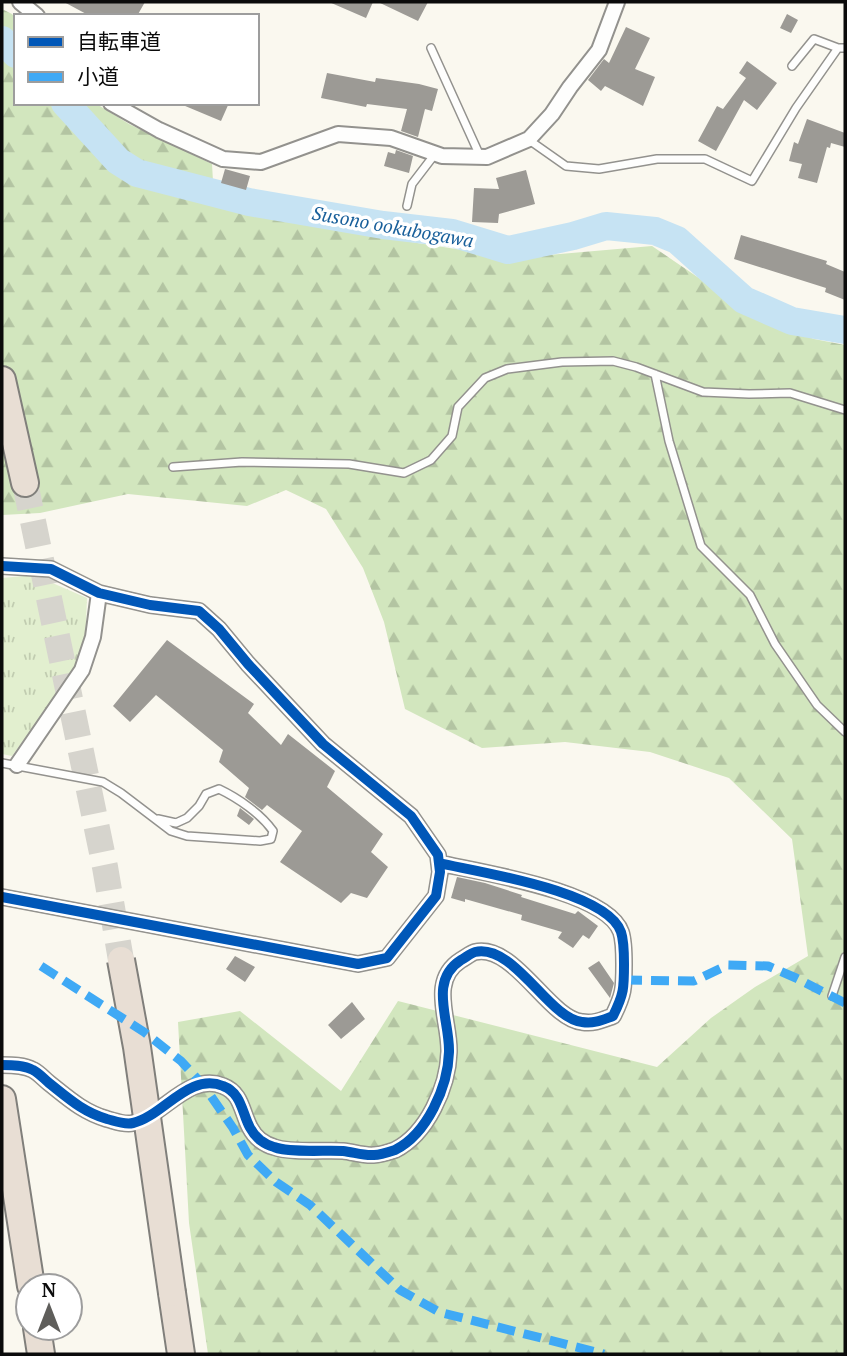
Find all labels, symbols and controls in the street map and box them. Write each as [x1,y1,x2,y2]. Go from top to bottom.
legend [14,14,259,105]
text: 自転車道 [77,27,161,55]
text: 小道 [77,62,119,90]
water label: Susono ookubogawa [310,199,476,253]
north arrow [14,1272,84,1342]
text: N [42,1277,57,1302]

